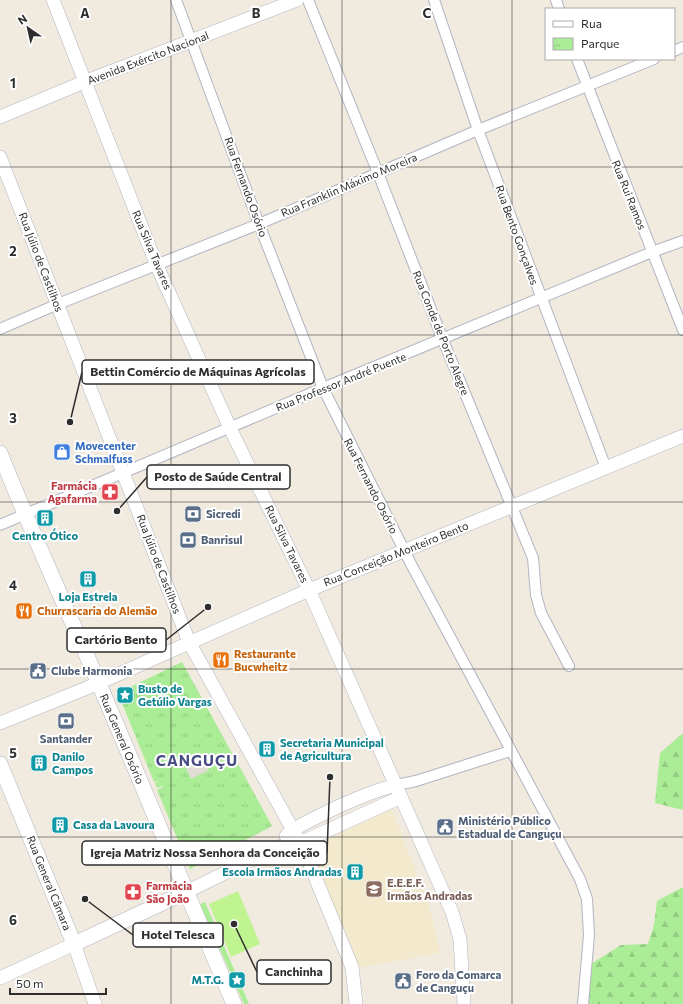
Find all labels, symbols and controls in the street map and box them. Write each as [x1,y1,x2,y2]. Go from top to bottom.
text: A [80,5,90,21]
text: B [252,5,261,21]
text: C [423,5,432,21]
north arrow [8,8,48,48]
legend [545,8,675,60]
text: N [15,12,29,27]
text: Rua [581,16,602,30]
street label: Avenida Exército Nacional [85,28,210,87]
text: Parque [581,36,619,50]
text: 1 [10,75,16,91]
street label: Rua Fernando Osório [222,135,271,239]
street label: Rua Franklin Máximo Moreira [279,150,419,219]
street label: Rua Rui Ramos [610,158,649,231]
street label: Rua Bento Gonçalves [493,183,542,286]
street label: Rua Silva Tavares [130,208,175,291]
street label: Rua Júlio de Castilhos [16,210,66,314]
text: 2 [9,243,17,259]
street label: Rua Conde de Porto Alegre [410,269,473,397]
street label: Rua Professor André Puente [274,349,408,414]
callout: Bettin Comércio de Máquinas Agrícolas [82,360,314,384]
text: Bettin Comércio de Máquinas Agrícolas [90,364,306,378]
text: 3 [9,410,17,426]
street label: Rua Fernando Osório [342,436,401,536]
place label: Movecenter Schmalfuss [75,439,136,465]
shop icon: Movecenter Schmalfuss [52,442,72,462]
callout: Posto de Saúde Central [147,465,290,489]
text: Posto de Saúde Central [154,469,282,483]
place label: Farmácia Agafarma [47,479,97,505]
pharmacy icon: Farmácia Agafarma [100,482,120,502]
street label: Rua Silva Tavares [263,503,312,585]
bank icon: Sicredi [183,504,203,524]
place label: Sicredi [206,507,241,520]
building icon: Centro Ótico [35,508,55,528]
street label: Rua Júlio de Castilhos [134,512,184,616]
street label: Rua Conceição Monteiro Bento [321,518,471,589]
place label: Centro Ótico [12,528,78,542]
bank icon: Banrisul [178,530,198,550]
place label: Banrisul [201,533,242,546]
building icon: Loja Estrela [78,569,98,589]
text: 4 [9,577,17,593]
place label: Loja Estrela [58,590,118,603]
restaurant icon: Churrascaria do Alemão [14,601,34,621]
place label: Churrascaria do Alemão [37,604,158,617]
callout: Cartório Bento [67,628,166,652]
text: Cartório Bento [75,632,157,646]
place label: Restaurante Bucwheitz [234,647,296,673]
restaurant icon: Restaurante Bucwheitz [211,650,231,670]
public building icon: Clube Harmonia [28,661,48,681]
place label: Clube Harmonia [51,664,132,677]
place label: Busto de Getúlio Vargas [138,682,212,708]
place icon: Busto de Getúlio Vargas [115,685,135,705]
street label: Rua General Osório [98,692,147,786]
bank icon: Santander [56,711,76,731]
place label: Santander [40,732,93,745]
place label: Secretaria Municipal de Agricultura [280,736,384,762]
building icon: Secretaria Municipal de Agricultura [257,739,277,759]
text: 5 [9,745,17,761]
place label: Danilo Campos [52,750,93,776]
district label: CANGUÇU [156,751,238,769]
building icon: Danilo Campos [29,753,49,773]
place label: Ministério Público Estadual de Canguçu [458,814,562,840]
building icon: Casa da Lavoura [50,815,70,835]
public building icon: Ministério Público Estadual de Canguçu [435,817,455,837]
place label: Casa da Lavoura [73,818,155,831]
street label: Rua General Câmara [25,834,74,932]
callout: Igreja Matriz Nossa Senhora da Conceição [82,841,327,865]
text: Igreja Matriz Nossa Senhora da Conceição [90,845,320,859]
building icon: Escola Irmãos Andradas [345,862,365,882]
place label: Escola Irmãos Andradas [222,865,342,878]
place label: E.E.E.F. Irmãos Andradas [387,876,472,902]
place label: Farmácia São João [146,879,192,906]
school or university icon: E.E.E.F. Irmãos Andradas [364,879,384,899]
pharmacy icon: Farmácia São João [123,882,143,902]
text: 6 [9,912,17,928]
callout: Hotel Telesca [133,923,223,947]
text: Hotel Telesca [141,927,215,941]
callout: Canchinha [257,960,331,984]
text: Canchinha [265,964,323,978]
place label: Foro da Comarca de Canguçu [416,968,501,994]
scale bar [10,970,106,996]
place icon: M.T.G. [227,970,247,990]
public building icon: Foro da Comarca de Canguçu [393,971,413,991]
place label: M.T.G. [191,973,224,986]
text: 50 m [16,976,44,990]

